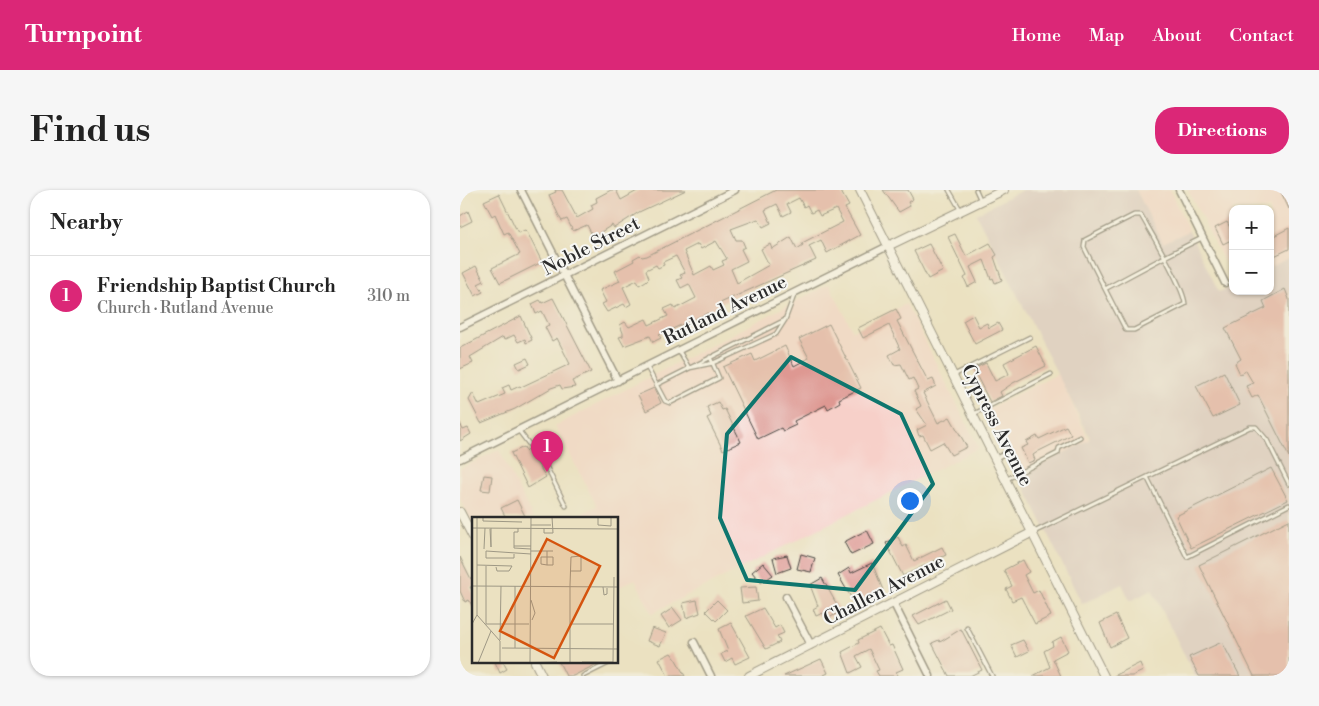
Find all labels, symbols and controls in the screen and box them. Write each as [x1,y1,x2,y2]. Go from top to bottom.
text: Turnpoint [25,20,142,50]
text: Home [1012,24,1061,47]
text: Map [1089,24,1125,47]
text: About [1153,24,1202,47]
text: Contact [1230,24,1294,47]
button: Directions [1155,107,1289,154]
text: Find us [30,109,150,152]
map controls [1229,205,1274,295]
button: + [1229,205,1274,250]
text: Nearby [50,210,123,236]
street label: Noble Street [538,211,644,281]
button: − [1229,250,1274,295]
street label: Rutland Avenue [659,270,791,350]
text: Friendship Baptist Church [97,274,336,298]
text: 1 [62,286,70,306]
text: 310 m [367,286,410,306]
text: Church · Rutland Avenue [97,298,274,318]
street label: Cypress Avenue [956,360,1038,490]
pin: 1 [531,431,563,472]
your location [897,488,923,514]
inset map [472,517,619,663]
street label: Challen Avenue [819,549,949,631]

